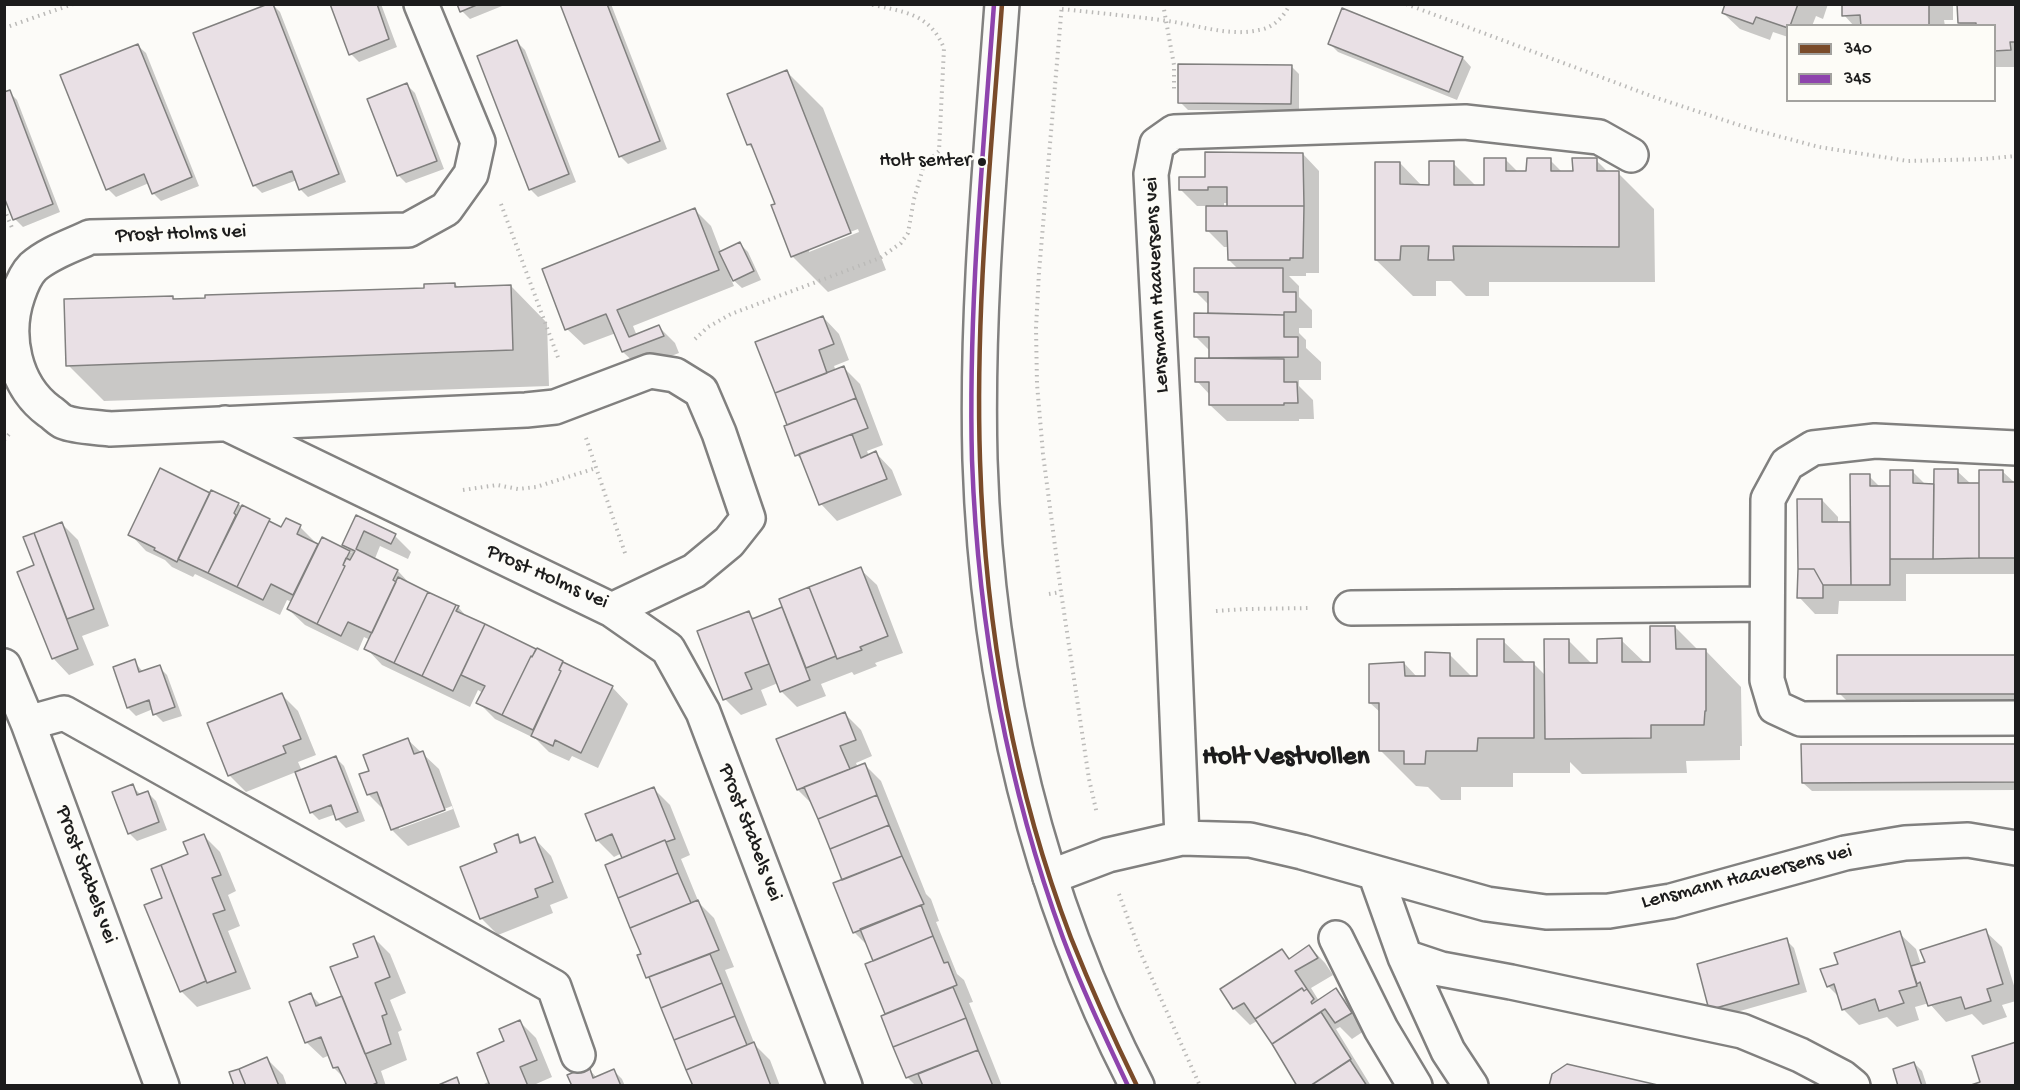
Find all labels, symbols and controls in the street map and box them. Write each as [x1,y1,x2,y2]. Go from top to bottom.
legend [1786,24,1996,102]
text: 340 [1844,39,1872,60]
text: 345 [1844,69,1871,90]
place label: Holt senter [879,150,971,174]
marker: Holt senter [976,156,988,168]
street label: Lensmann Haaversens vei [1140,176,1176,394]
street label: Prost Holms vei [115,220,247,250]
street label: Prost Holms vei [482,540,612,616]
district label: Holt Vestvollen [1202,743,1370,775]
street label: Prost Stabels vei [711,761,787,905]
street label: Prost Stabels vei [48,803,122,947]
street label: Lensmann Haaversens vei [1639,840,1855,916]

